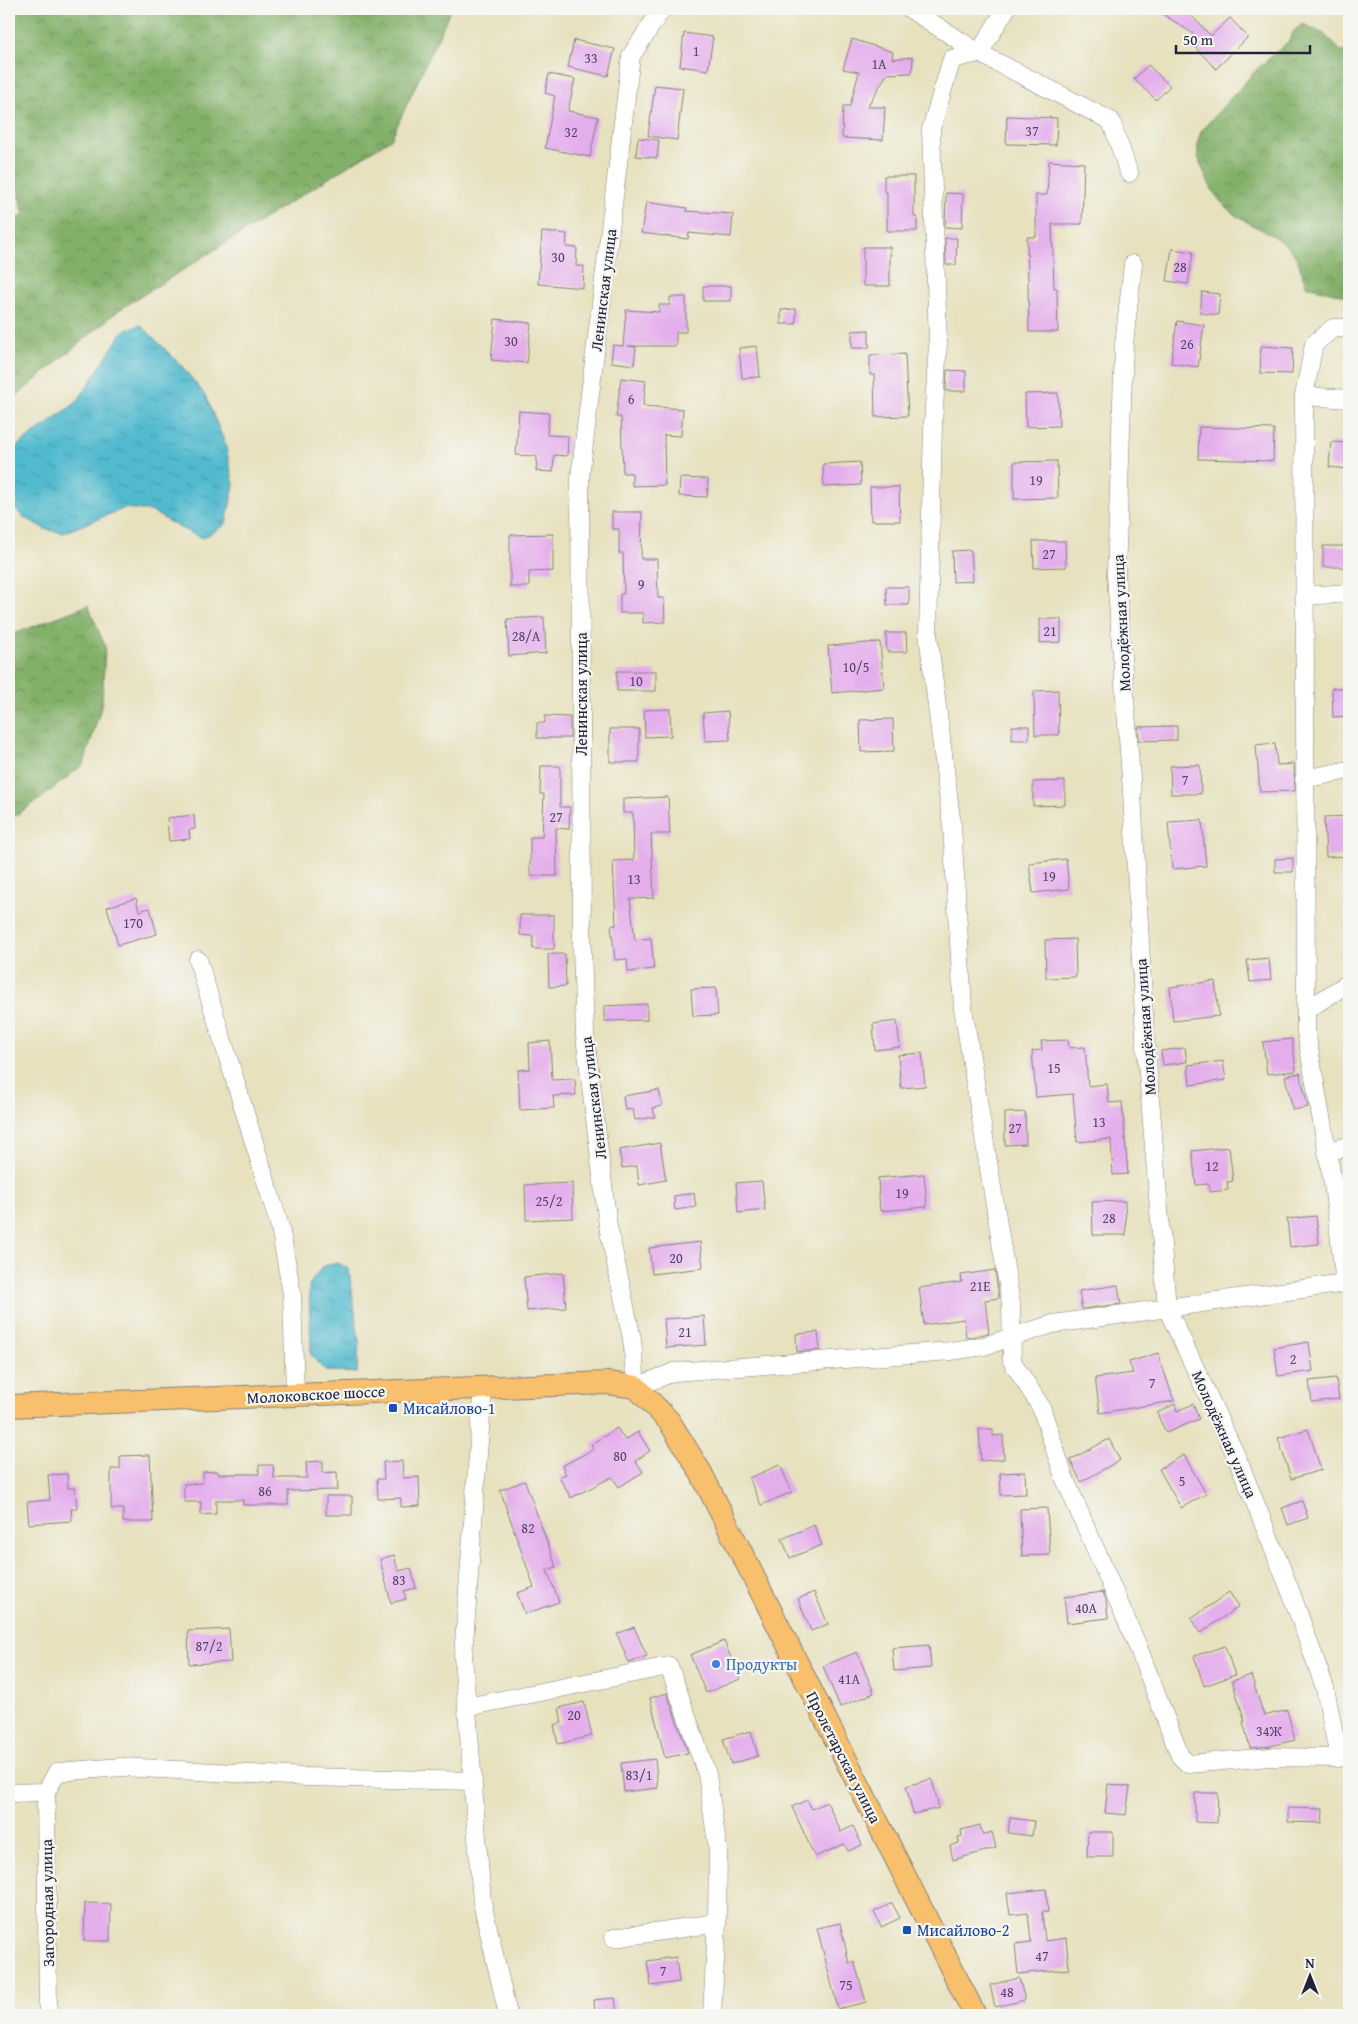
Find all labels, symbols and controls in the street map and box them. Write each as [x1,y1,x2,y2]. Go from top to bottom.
scale bar [1176,22,1309,54]
text: 50 m [1183,29,1214,50]
house number: 1 [693,41,699,61]
house number: 33 [584,48,598,68]
house number: 1А [871,54,887,74]
house number: 37 [1025,121,1039,141]
house number: 32 [564,122,578,142]
street label: Ленинская улица [584,227,622,353]
house number: 30 [551,247,565,267]
house number: 28 [1173,257,1187,277]
house number: 30 [504,331,518,351]
house number: 26 [1180,334,1194,354]
house number: 6 [628,389,635,409]
house number: 19 [1029,470,1043,490]
house number: 27 [1042,544,1056,564]
street label: Молодёжная улица [1105,553,1137,692]
house number: 9 [638,574,645,594]
house number: 21 [1043,621,1057,641]
house number: 28/А [512,626,541,646]
street label: Ленинская улица [569,632,593,756]
house number: 10/5 [843,657,869,677]
house number: 10 [629,671,643,691]
house number: 7 [1182,770,1189,790]
house number: 27 [549,807,563,827]
house number: 19 [1042,866,1056,886]
house number: 13 [627,869,641,889]
house number: 170 [123,913,143,933]
street label: Молодёжная улица [1128,957,1162,1096]
street label: Ленинская улица [574,1035,612,1161]
house number: 15 [1047,1058,1061,1078]
house number: 13 [1092,1112,1106,1132]
house number: 27 [1008,1118,1022,1138]
house number: 12 [1205,1156,1219,1176]
house number: 19 [895,1183,909,1203]
house number: 25/2 [536,1191,562,1211]
house number: 28 [1102,1208,1116,1228]
house number: 20 [669,1248,683,1268]
house number: 21Е [970,1276,990,1296]
house number: 21 [678,1322,692,1342]
house number: 2 [1290,1349,1296,1369]
street label: Молодёжная улица [1186,1366,1264,1502]
house number: 7 [1149,1373,1156,1393]
street label: Молоковское шоссе [246,1378,386,1410]
place label: Мисайлово-1 [403,1396,495,1420]
marker: Мисайлово-1 [387,1402,399,1414]
house number: 80 [613,1446,627,1466]
house number: 5 [1179,1471,1185,1491]
house number: 86 [258,1481,272,1501]
house number: 82 [521,1518,535,1538]
house number: 83 [392,1570,406,1590]
house number: 40А [1075,1598,1097,1618]
house number: 87/2 [196,1636,222,1656]
place label: Продукты [726,1652,797,1676]
marker: Продукты [710,1658,722,1670]
house number: 41А [838,1669,860,1689]
street label: Пролетарская улица [800,1687,888,1828]
house number: 20 [567,1705,581,1725]
house number: 34Ж [1256,1721,1283,1741]
house number: 83/1 [626,1765,652,1785]
street label: Загородная улица [34,1838,60,1967]
place label: Мисайлово-2 [917,1918,1009,1942]
marker: Мисайлово-2 [901,1924,913,1936]
house number: 47 [1035,1946,1049,1966]
north arrow [1286,1952,1336,2002]
text: N [1305,1953,1315,1973]
house number: 7 [660,1961,667,1981]
house number: 75 [839,1975,853,1995]
house number: 48 [1000,1982,1014,2002]

